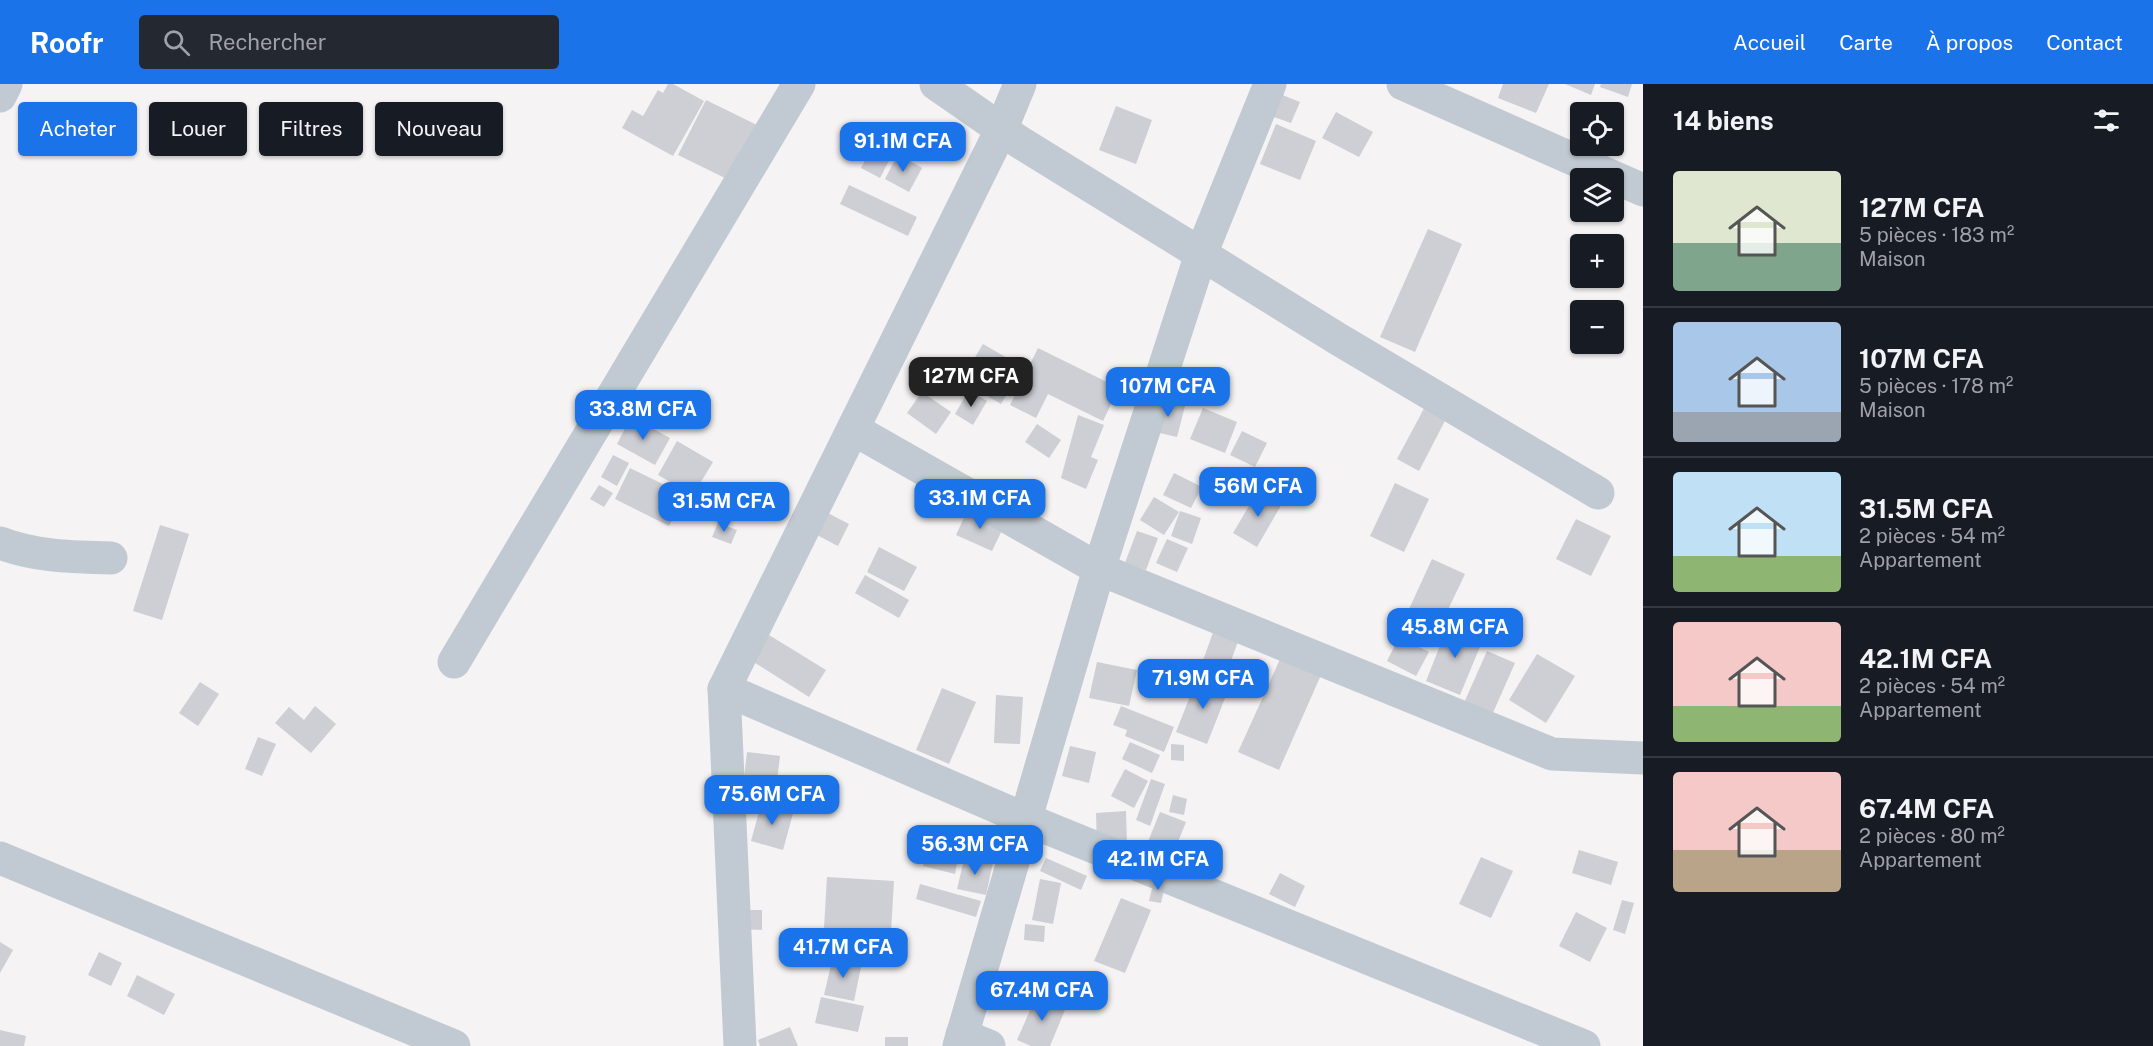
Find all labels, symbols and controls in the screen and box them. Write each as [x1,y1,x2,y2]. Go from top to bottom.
search box [139,15,559,69]
text: Roofr [30,26,103,59]
icon: search [160,26,193,59]
text: Rechercher [208,29,326,55]
text: Accueil [1733,30,1806,55]
text: Carte [1839,30,1893,55]
text: À propos [1926,30,2013,55]
text: Contact [2046,30,2123,55]
chip: Acheter [18,102,137,156]
chip: Louer [149,102,247,156]
chip: Filtres [259,102,363,156]
chip: Nouveau [375,102,503,156]
map controls [1570,102,1624,354]
button: locate [1570,102,1624,156]
icon: filters [2090,104,2123,137]
text: 14 biens [1673,105,1774,136]
pin: 91.1M CFA [834,122,972,173]
text: 91.1M CFA [854,129,952,153]
button: layers [1570,168,1624,222]
text: 127M CFA [1859,192,1984,223]
icon: home [1721,195,1793,267]
text: 5 pièces · 183 m² [1859,223,2014,247]
button: + [1570,234,1624,288]
text: Maison [1859,247,1926,271]
button: − [1570,300,1624,354]
text: 107M CFA [1859,343,1984,374]
icon: home [1721,346,1793,418]
pin: 127M CFA [909,357,1033,408]
text: 127M CFA [923,364,1019,388]
pin: 107M CFA [1106,367,1230,418]
text: 107M CFA [1120,374,1216,398]
text: 5 pièces · 178 m² [1859,374,2013,398]
pin: 33.8M CFA [574,390,712,441]
text: 33.8M CFA [589,397,697,421]
text: Maison [1859,398,1926,422]
pin: 56M CFA [1203,467,1313,518]
text: 56M CFA [1213,474,1303,498]
pin: 33.1M CFA [911,479,1049,530]
pin: 31.5M CFA [655,482,793,533]
text: 33.1M CFA [928,486,1032,510]
text: 31.5M CFA [672,489,776,513]
text: 31.5M CFA [1859,493,1993,524]
icon: home [1721,496,1793,568]
text: 2 pièces · 54 m² [1859,524,2005,548]
text: Appartement [1859,548,1982,572]
pin: 45.8M CFA [1386,608,1524,659]
text: 45.8M CFA [1401,615,1509,639]
text: 42.1M CFA [1859,643,1992,674]
icon: home [1721,646,1793,718]
pin: 71.9M CFA [1134,659,1272,710]
text: 71.9M CFA [1152,666,1254,690]
text: 2 pièces · 54 m² [1859,674,2005,698]
text: Appartement [1859,698,1982,722]
pin: 75.6M CFA [703,775,841,826]
text: 75.6M CFA [718,782,826,806]
text: 67.4M CFA [1859,793,1995,824]
icon: home [1721,796,1793,868]
text: 2 pièces · 80 m² [1859,824,2005,848]
pin: 56.3M CFA [906,825,1044,876]
text: 56.3M CFA [921,832,1029,856]
pin: 42.1M CFA [1089,840,1227,891]
text: 42.1M CFA [1107,847,1209,871]
text: Appartement [1859,848,1982,872]
pin: 41.7M CFA [774,928,912,979]
text: 41.7M CFA [793,935,893,959]
pin: 67.4M CFA [973,971,1111,1022]
text: 67.4M CFA [990,978,1094,1002]

